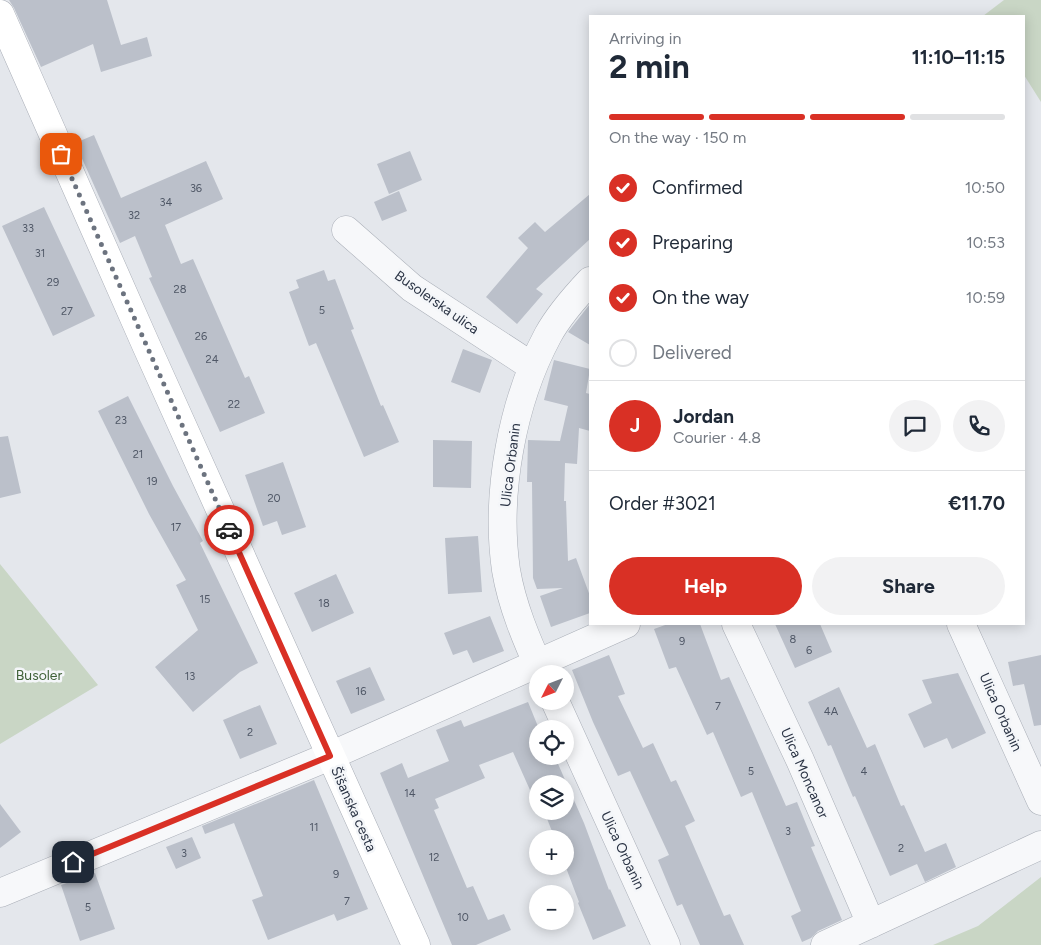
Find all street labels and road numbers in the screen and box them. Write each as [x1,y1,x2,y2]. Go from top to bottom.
street label: Busolerska ulica [391,267,482,338]
street label: Ulica Orbanin [497,422,524,508]
street label: Ulica Orbanin [976,670,1026,754]
street label: Ulica Moncanor [777,725,832,821]
street label: Šišanska cesta [327,764,380,854]
street label: Ulica Orbanin [597,808,648,892]

